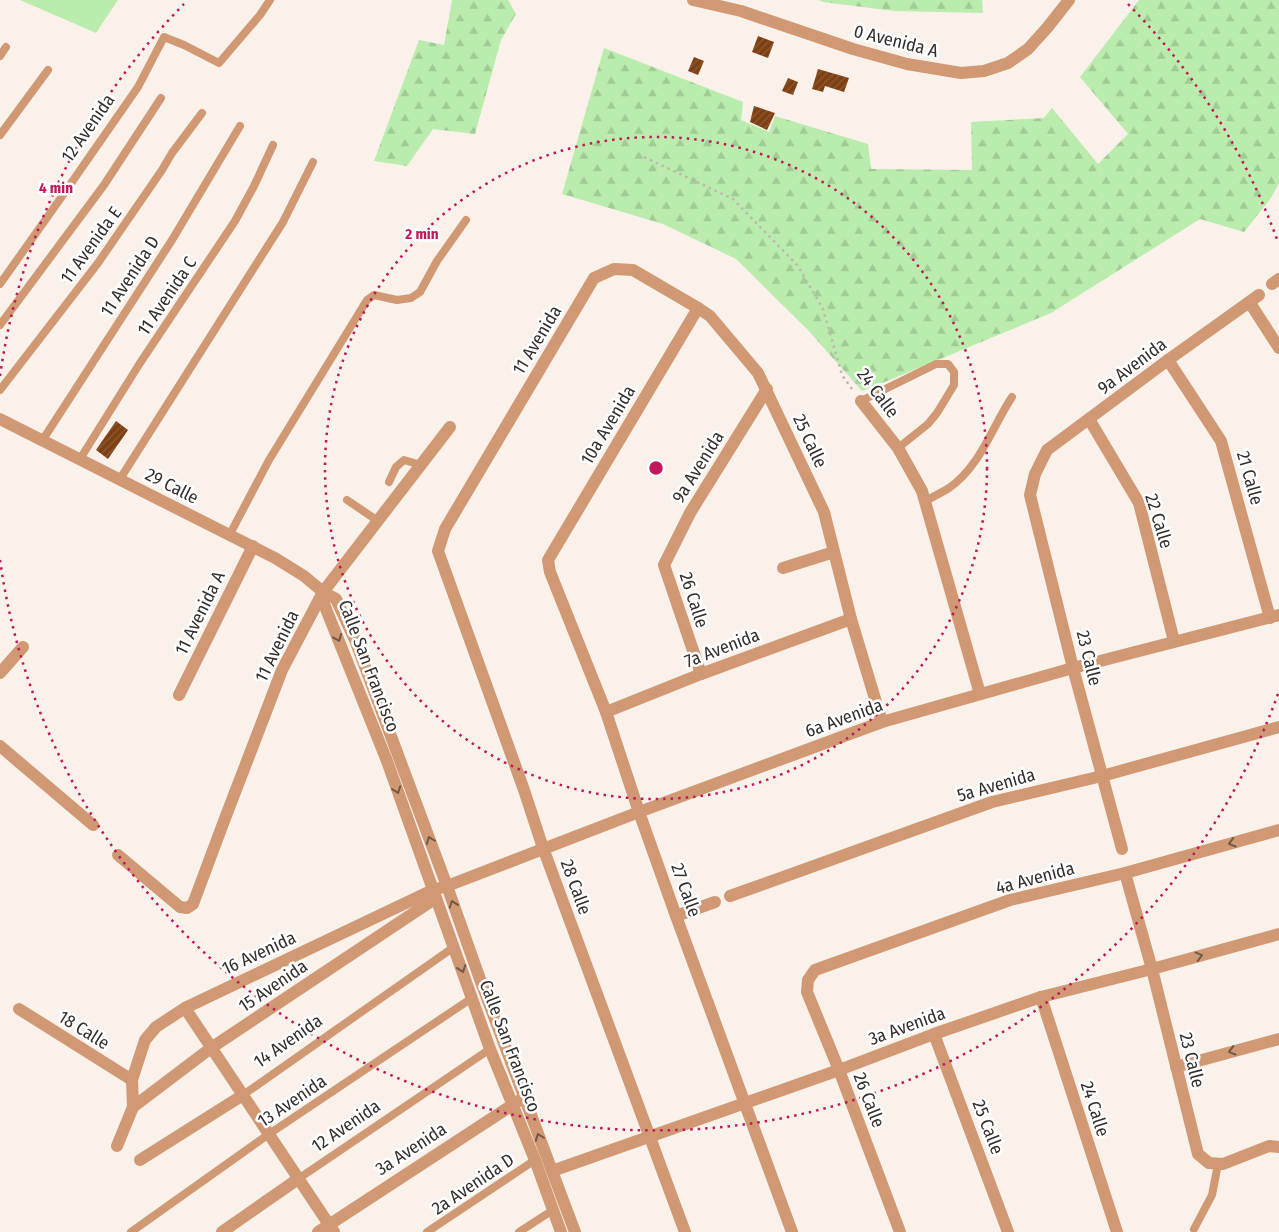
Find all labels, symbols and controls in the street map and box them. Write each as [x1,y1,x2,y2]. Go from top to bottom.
street label: 0 Avenida A [852,20,941,62]
street label: 12 Avenida [57,90,119,166]
text: 4 min [39,179,73,197]
street label: 11 Avenida E [56,202,126,288]
text: 2 min [404,225,439,243]
street label: 11 Avenida D [96,232,164,320]
street label: 11 Avenida C [133,252,201,340]
street label: 11 Avenida [508,301,566,379]
street label: 9a Avenida [1093,333,1171,399]
street label: 24 Calle [852,364,904,422]
street label: 10a Avenida [576,381,640,468]
street label: 25 Calle [788,411,832,471]
street label: 9a Avenida [667,427,729,507]
street label: 21 Calle [1232,449,1268,507]
centre of rings [647,459,665,477]
street label: 29 Calle [142,463,202,509]
street label: 22 Calle [1140,491,1178,551]
street label: 11 Avenida A [170,567,230,658]
street label: 26 Calle [675,569,713,631]
street label: Calle San Francisco [334,597,404,735]
street label: 11 Avenida [250,607,304,685]
street label: 7a Avenida [681,624,763,672]
street label: 23 Calle [1072,628,1106,688]
one-way arrow [332,634,342,642]
street label: 6a Avenida [802,694,886,742]
street label: 5a Avenida [954,763,1038,807]
one-way arrow [391,785,401,794]
one-way arrow [426,837,436,845]
one-way arrow [1228,838,1237,848]
street label: 28 Calle [556,856,596,918]
street label: 4a Avenida [993,857,1077,899]
street label: 27 Calle [666,860,706,920]
one-way arrow [449,900,459,908]
street label: 16 Avenida [219,926,300,980]
one-way arrow [1194,951,1203,962]
street label: 15 Avenida [234,955,312,1017]
one-way arrow [456,964,466,973]
street label: Calle San Francisco [475,977,545,1115]
street label: 3a Avenida [866,1002,948,1050]
street label: 18 Calle [54,1006,114,1054]
street label: 14 Avenida [249,1009,327,1073]
street label: 23 Calle [1175,1030,1209,1090]
one-way arrow [1228,1046,1237,1056]
street label: 26 Calle [849,1069,890,1131]
street label: 13 Avenida [253,1070,331,1132]
street label: 24 Calle [1076,1079,1114,1139]
street label: 12 Avenida [308,1095,385,1157]
street label: 25 Calle [968,1097,1008,1157]
street label: 3a Avenida [371,1118,451,1180]
one-way arrow [535,1133,545,1142]
street label: 2a Avenida D [428,1149,518,1219]

